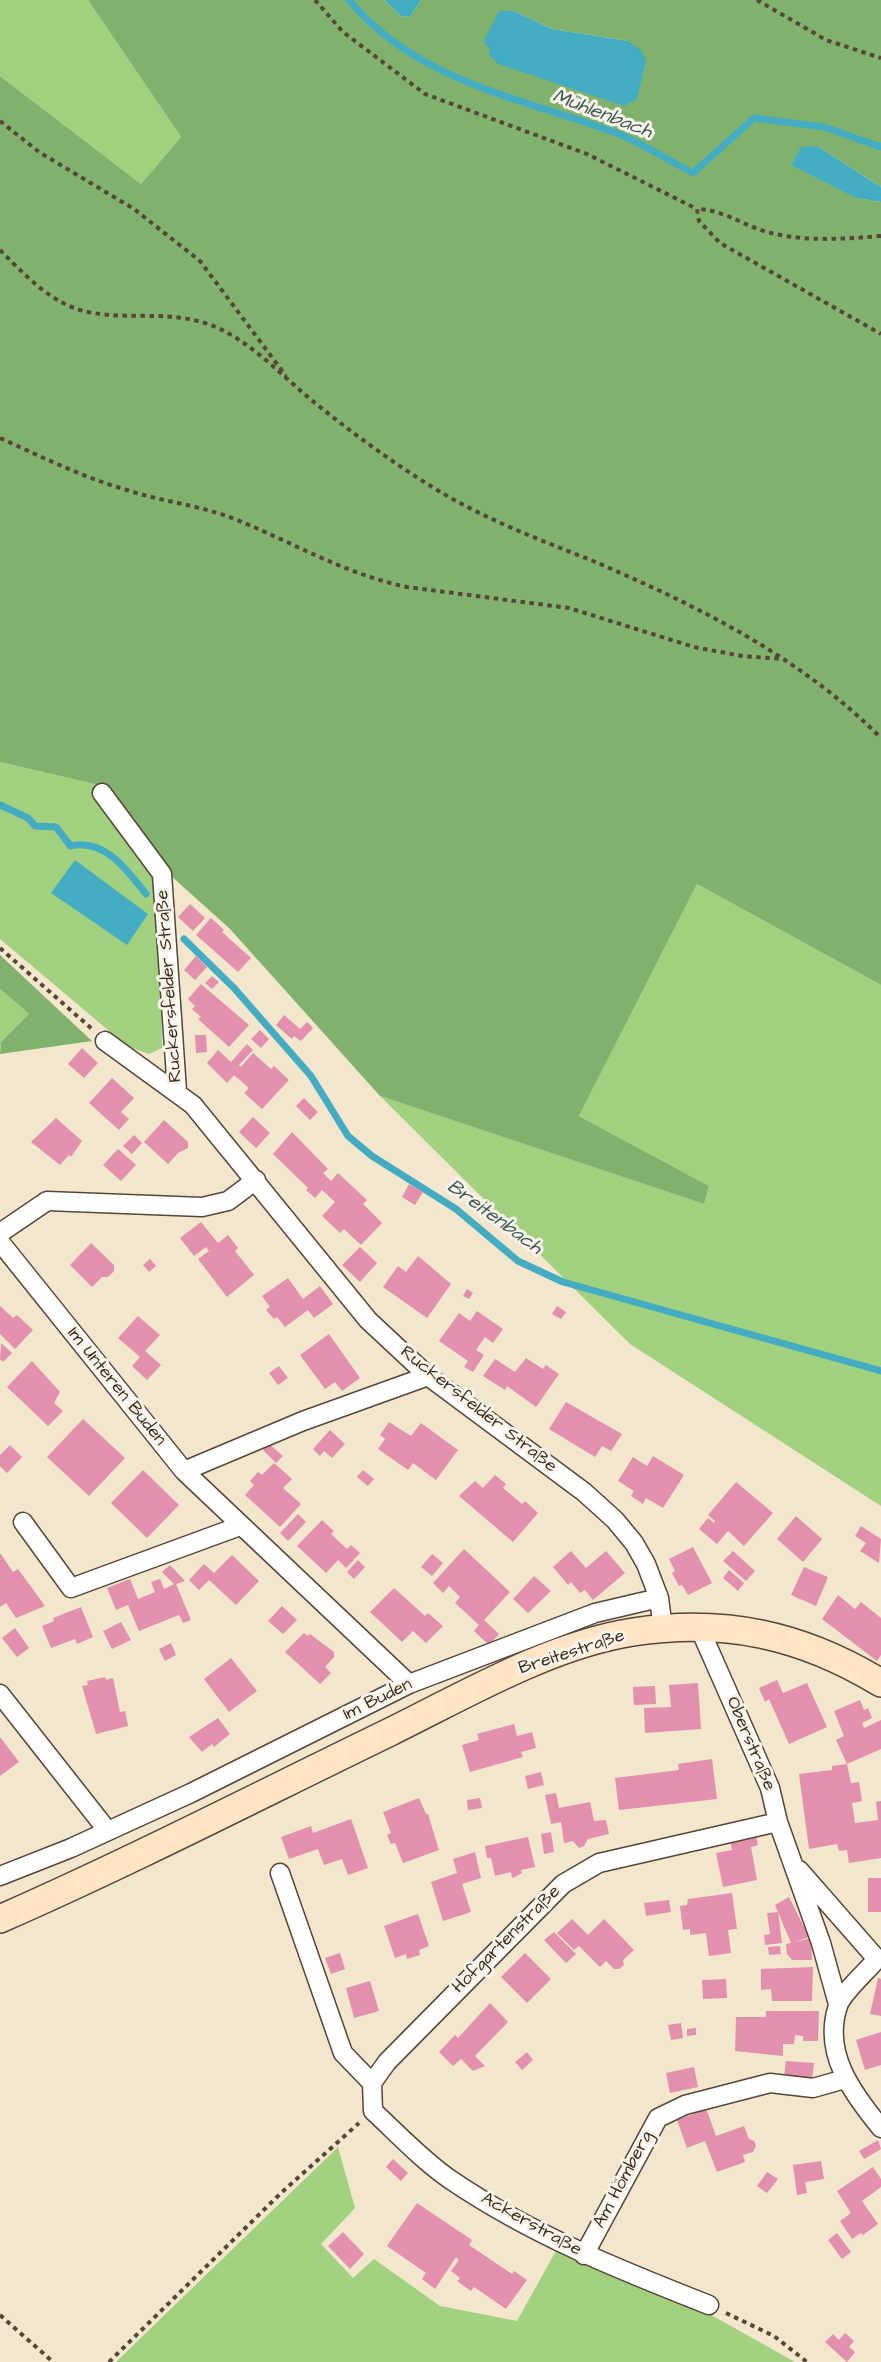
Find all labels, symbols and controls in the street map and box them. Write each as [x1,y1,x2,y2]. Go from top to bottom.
water label: Mühlenbach [549,85,655,145]
street label: Ruckersfelder Straße [152,889,188,1083]
water label: Breitenbach [442,1175,546,1261]
street label: Im Unteren Buden [62,1324,170,1450]
street label: Ruckersfelder Straße [395,1342,561,1478]
street label: Breitestraße [516,1626,628,1680]
street label: Im Buden [340,1674,416,1726]
street label: Oberstraße [721,1694,779,1794]
street label: Hofgartenstraße [448,1881,566,1999]
street label: Am Hömberg [589,2128,659,2232]
street label: Ackerstraße [477,2189,585,2261]

